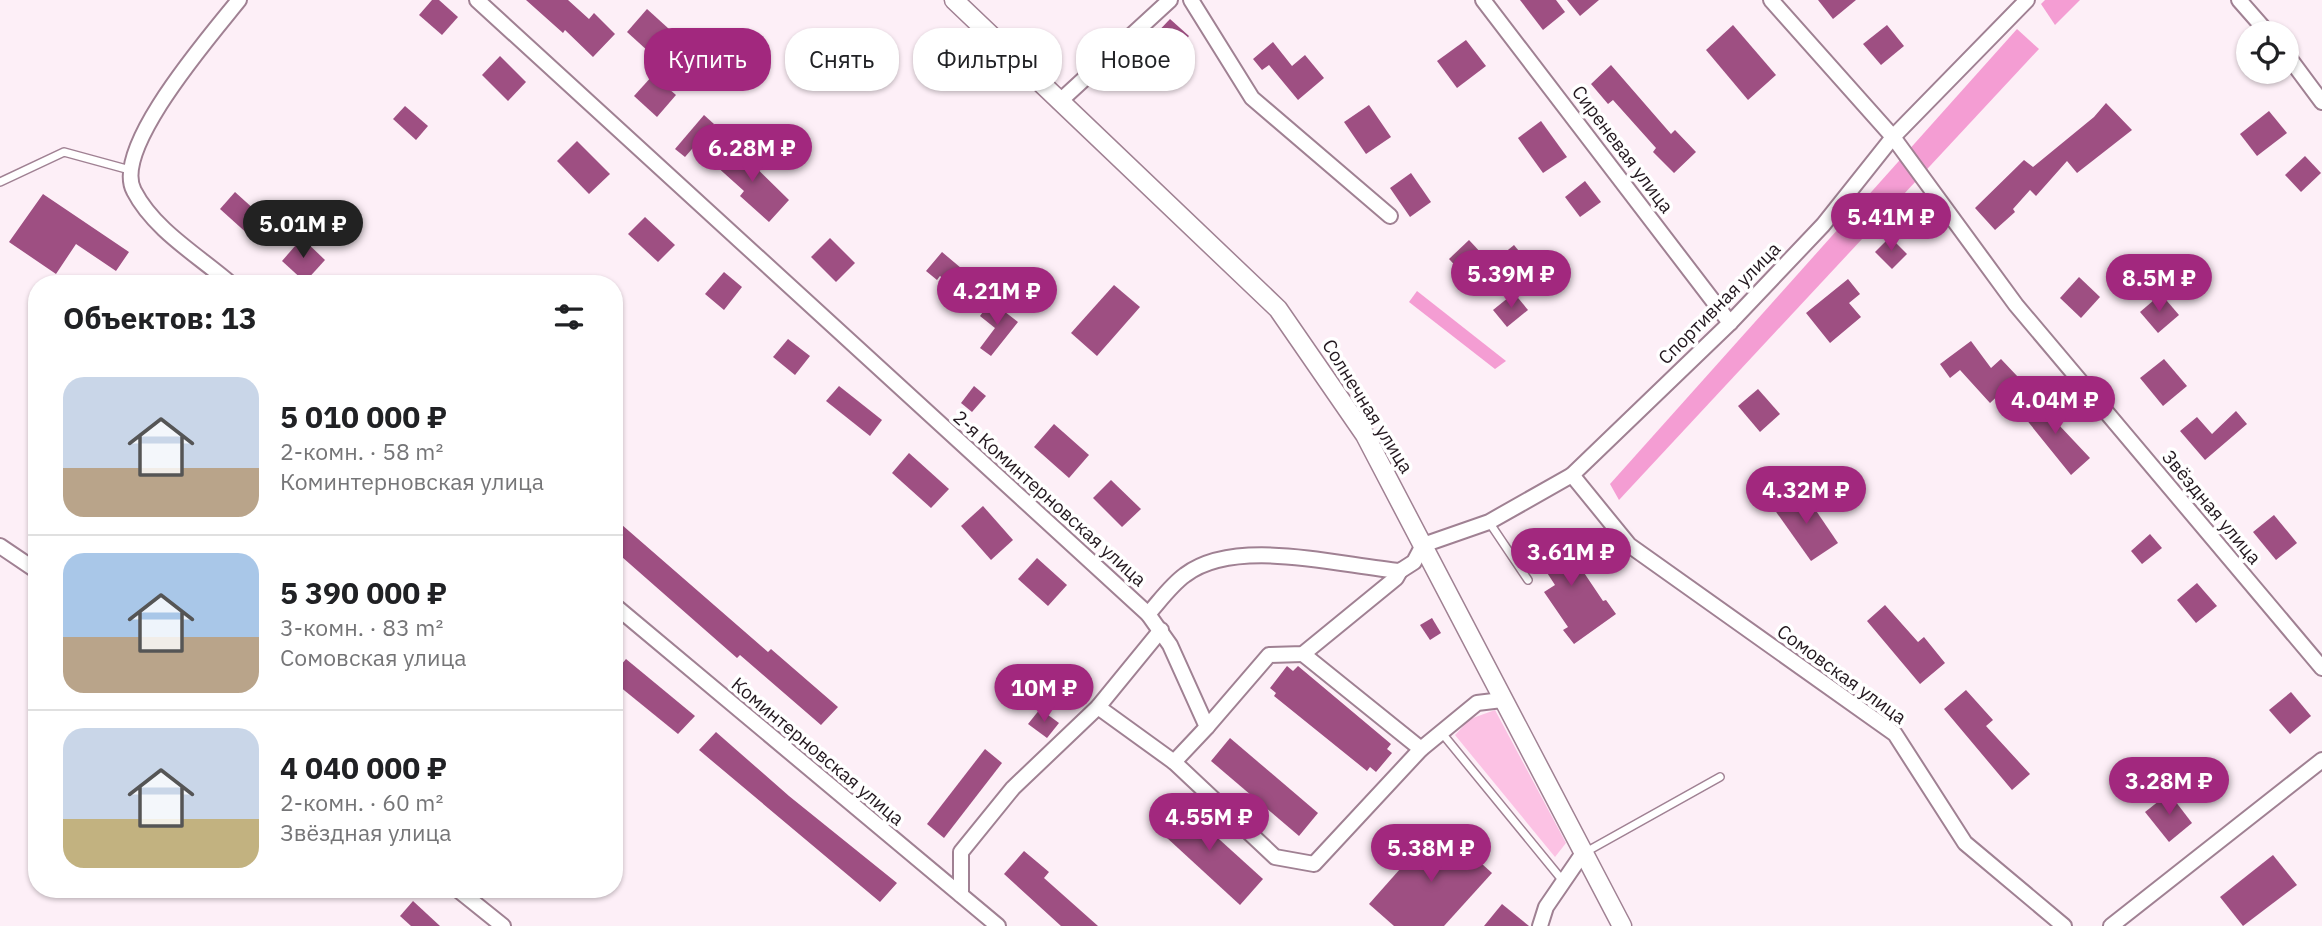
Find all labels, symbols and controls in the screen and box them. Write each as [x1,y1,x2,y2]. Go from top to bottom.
map controls [2236,21,2299,84]
button: locate [2236,21,2299,84]
chip: Купить [644,28,771,91]
chip: Снять [785,28,899,91]
chip: Фильтры [913,28,1062,91]
chip: Новое [1076,28,1195,91]
street label: Сиреневая улица [1567,80,1679,218]
pin: 6.28M ₽ [687,124,817,184]
text: 6.28M ₽ [708,132,796,162]
pin: 5.41M ₽ [1826,194,1956,253]
pin: 5.01M ₽ [238,201,368,260]
text: 5.41M ₽ [1847,201,1935,231]
text: 5.01M ₽ [259,208,347,238]
street label: Спортивная улица [1653,237,1785,369]
pin: 5.39M ₽ [1446,250,1576,310]
pin: 8.5M ₽ [2102,254,2216,314]
text: 5.39M ₽ [1467,258,1555,288]
text: 8.5M ₽ [2122,262,2196,292]
pin: 4.21M ₽ [932,268,1062,327]
text: 4.21M ₽ [953,275,1041,305]
text: Объектов: 13 [63,298,257,337]
icon: filters [550,298,588,336]
street label: Солнечная улица [1317,335,1419,477]
pin: 4.04M ₽ [1990,376,2120,436]
text: 4.04M ₽ [2011,384,2099,414]
text: 5 010 000 ₽ [280,397,447,436]
icon: home [119,405,203,489]
street label: 2-я Коминтерновская улица [948,405,1152,591]
text: 2-комн. · 58 m² [280,436,443,466]
street label: Звёздная улица [2157,445,2267,569]
text: Коминтерновская улица [280,466,544,496]
pin: 4.32M ₽ [1741,466,1871,526]
text: 4.32M ₽ [1762,474,1850,504]
pin: 3.61M ₽ [1506,528,1636,588]
text: 3.61M ₽ [1527,536,1615,566]
text: 5 390 000 ₽ [280,573,447,612]
icon: home [119,581,203,665]
text: 3-комн. · 83 m² [280,612,443,642]
street label: Сомовская улица [1773,619,1911,729]
text: Сомовская улица [280,642,467,672]
pin: 10M ₽ [995,664,1093,724]
street label: Коминтерновская улица [727,672,909,830]
text: 10M ₽ [1010,672,1078,702]
text: 4 040 000 ₽ [280,748,447,787]
icon: home [119,756,203,840]
pin: 3.28M ₽ [2104,758,2234,817]
text: 3.28M ₽ [2125,765,2213,795]
text: 2-комн. · 60 m² [280,787,443,817]
pin: 4.55M ₽ [1144,794,1274,853]
text: 4.55M ₽ [1165,801,1253,831]
text: Звёздная улица [280,817,452,847]
pin: 5.38M ₽ [1366,824,1496,884]
text: 5.38M ₽ [1387,832,1475,862]

